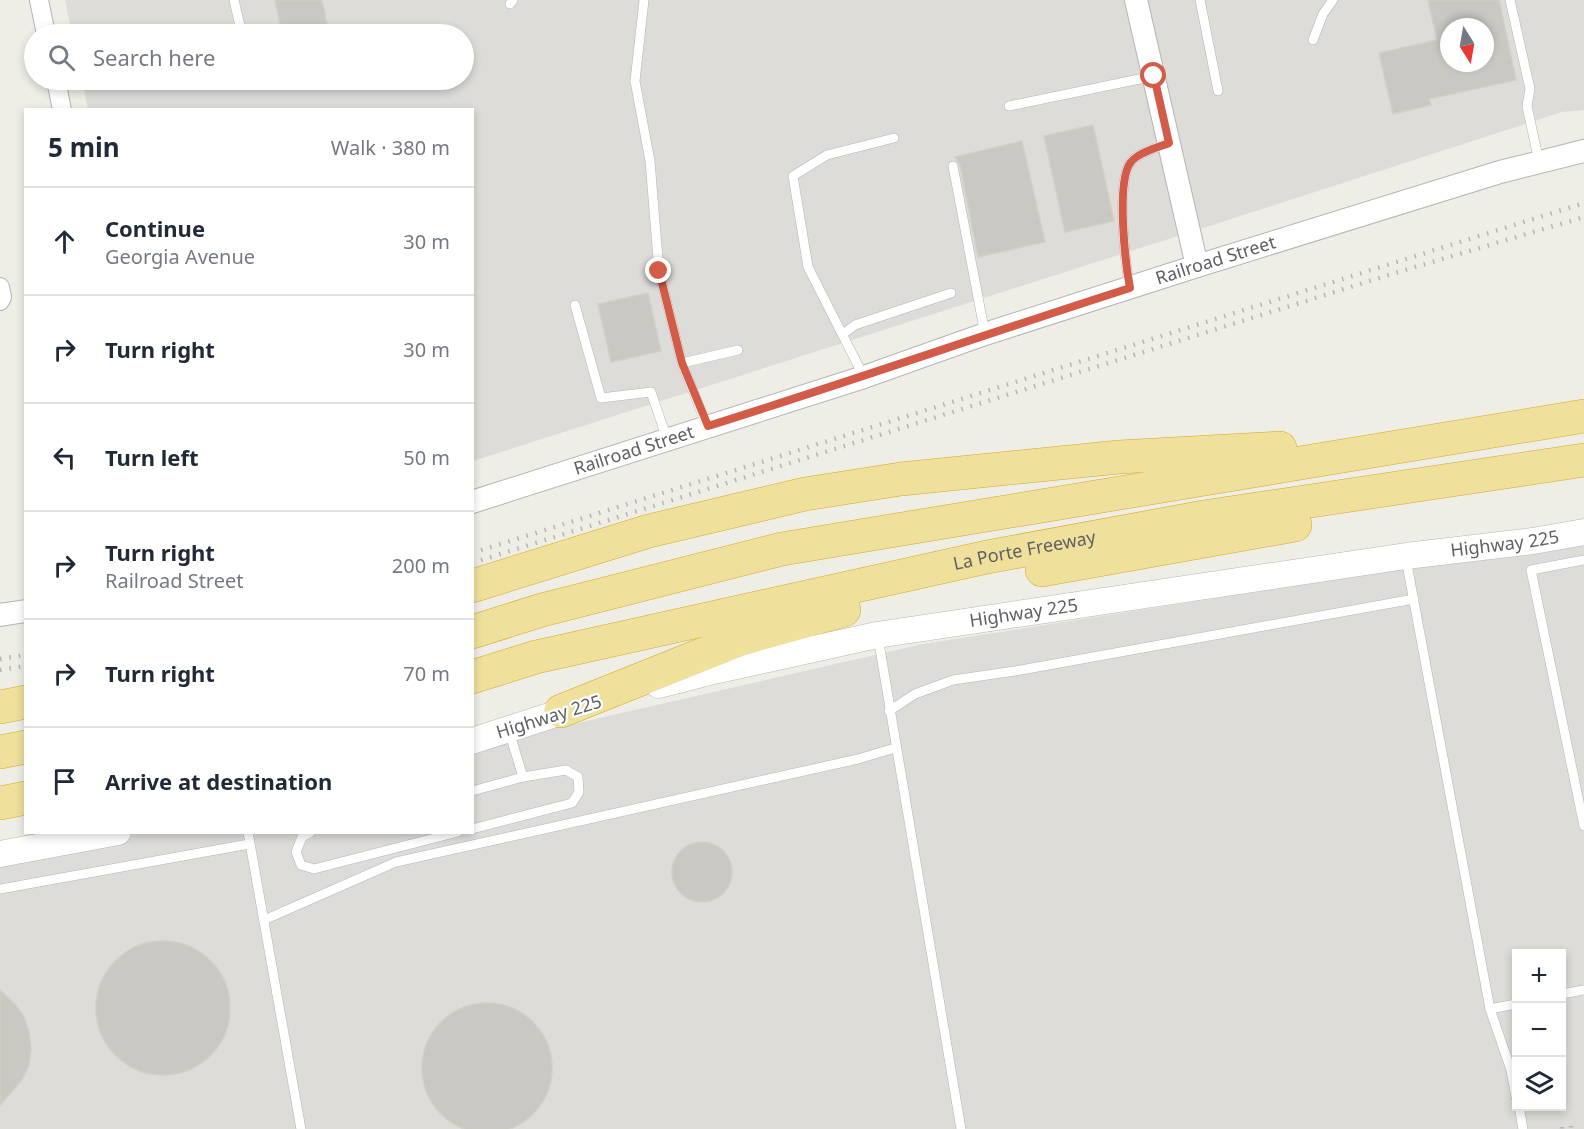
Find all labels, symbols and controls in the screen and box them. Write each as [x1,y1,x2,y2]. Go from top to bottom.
north arrow [1440,18,1494,72]
search box [24,24,474,90]
icon: search [45,41,78,74]
text: Search here [93,42,215,72]
route start [1140,62,1166,88]
text: 5 min [48,129,120,165]
text: Walk · 380 m [331,134,450,161]
text: Continue [105,213,205,243]
icon: ahead [48,225,81,258]
text: 30 m [403,228,450,255]
street label: Railroad Street [1152,229,1279,290]
text: Georgia Avenue [105,243,255,270]
route end [645,257,671,283]
icon: right [48,333,81,366]
text: Turn right [105,334,215,364]
text: 30 m [403,336,450,363]
street label: Railroad Street [571,419,697,480]
icon: left [48,441,81,474]
text: Turn left [105,442,199,472]
text: 50 m [403,444,450,471]
street label: La Porte Freeway [951,524,1098,575]
street label: Highway 225 [1449,524,1561,562]
text: Turn right [105,537,215,567]
icon: right [48,549,81,582]
text: 200 m [392,552,450,579]
text: Railroad Street [105,567,244,594]
street label: Highway 225 [968,592,1079,632]
icon: right [48,657,81,690]
text: Turn right [105,658,215,688]
text: 70 m [403,660,450,687]
street label: Highway 225 [493,689,604,743]
icon: arrive [48,765,81,798]
text: Arrive at destination [105,766,332,796]
map controls [1512,949,1566,1111]
button: + [1512,949,1566,1003]
button: − [1512,1003,1566,1057]
button: layers [1512,1057,1566,1111]

